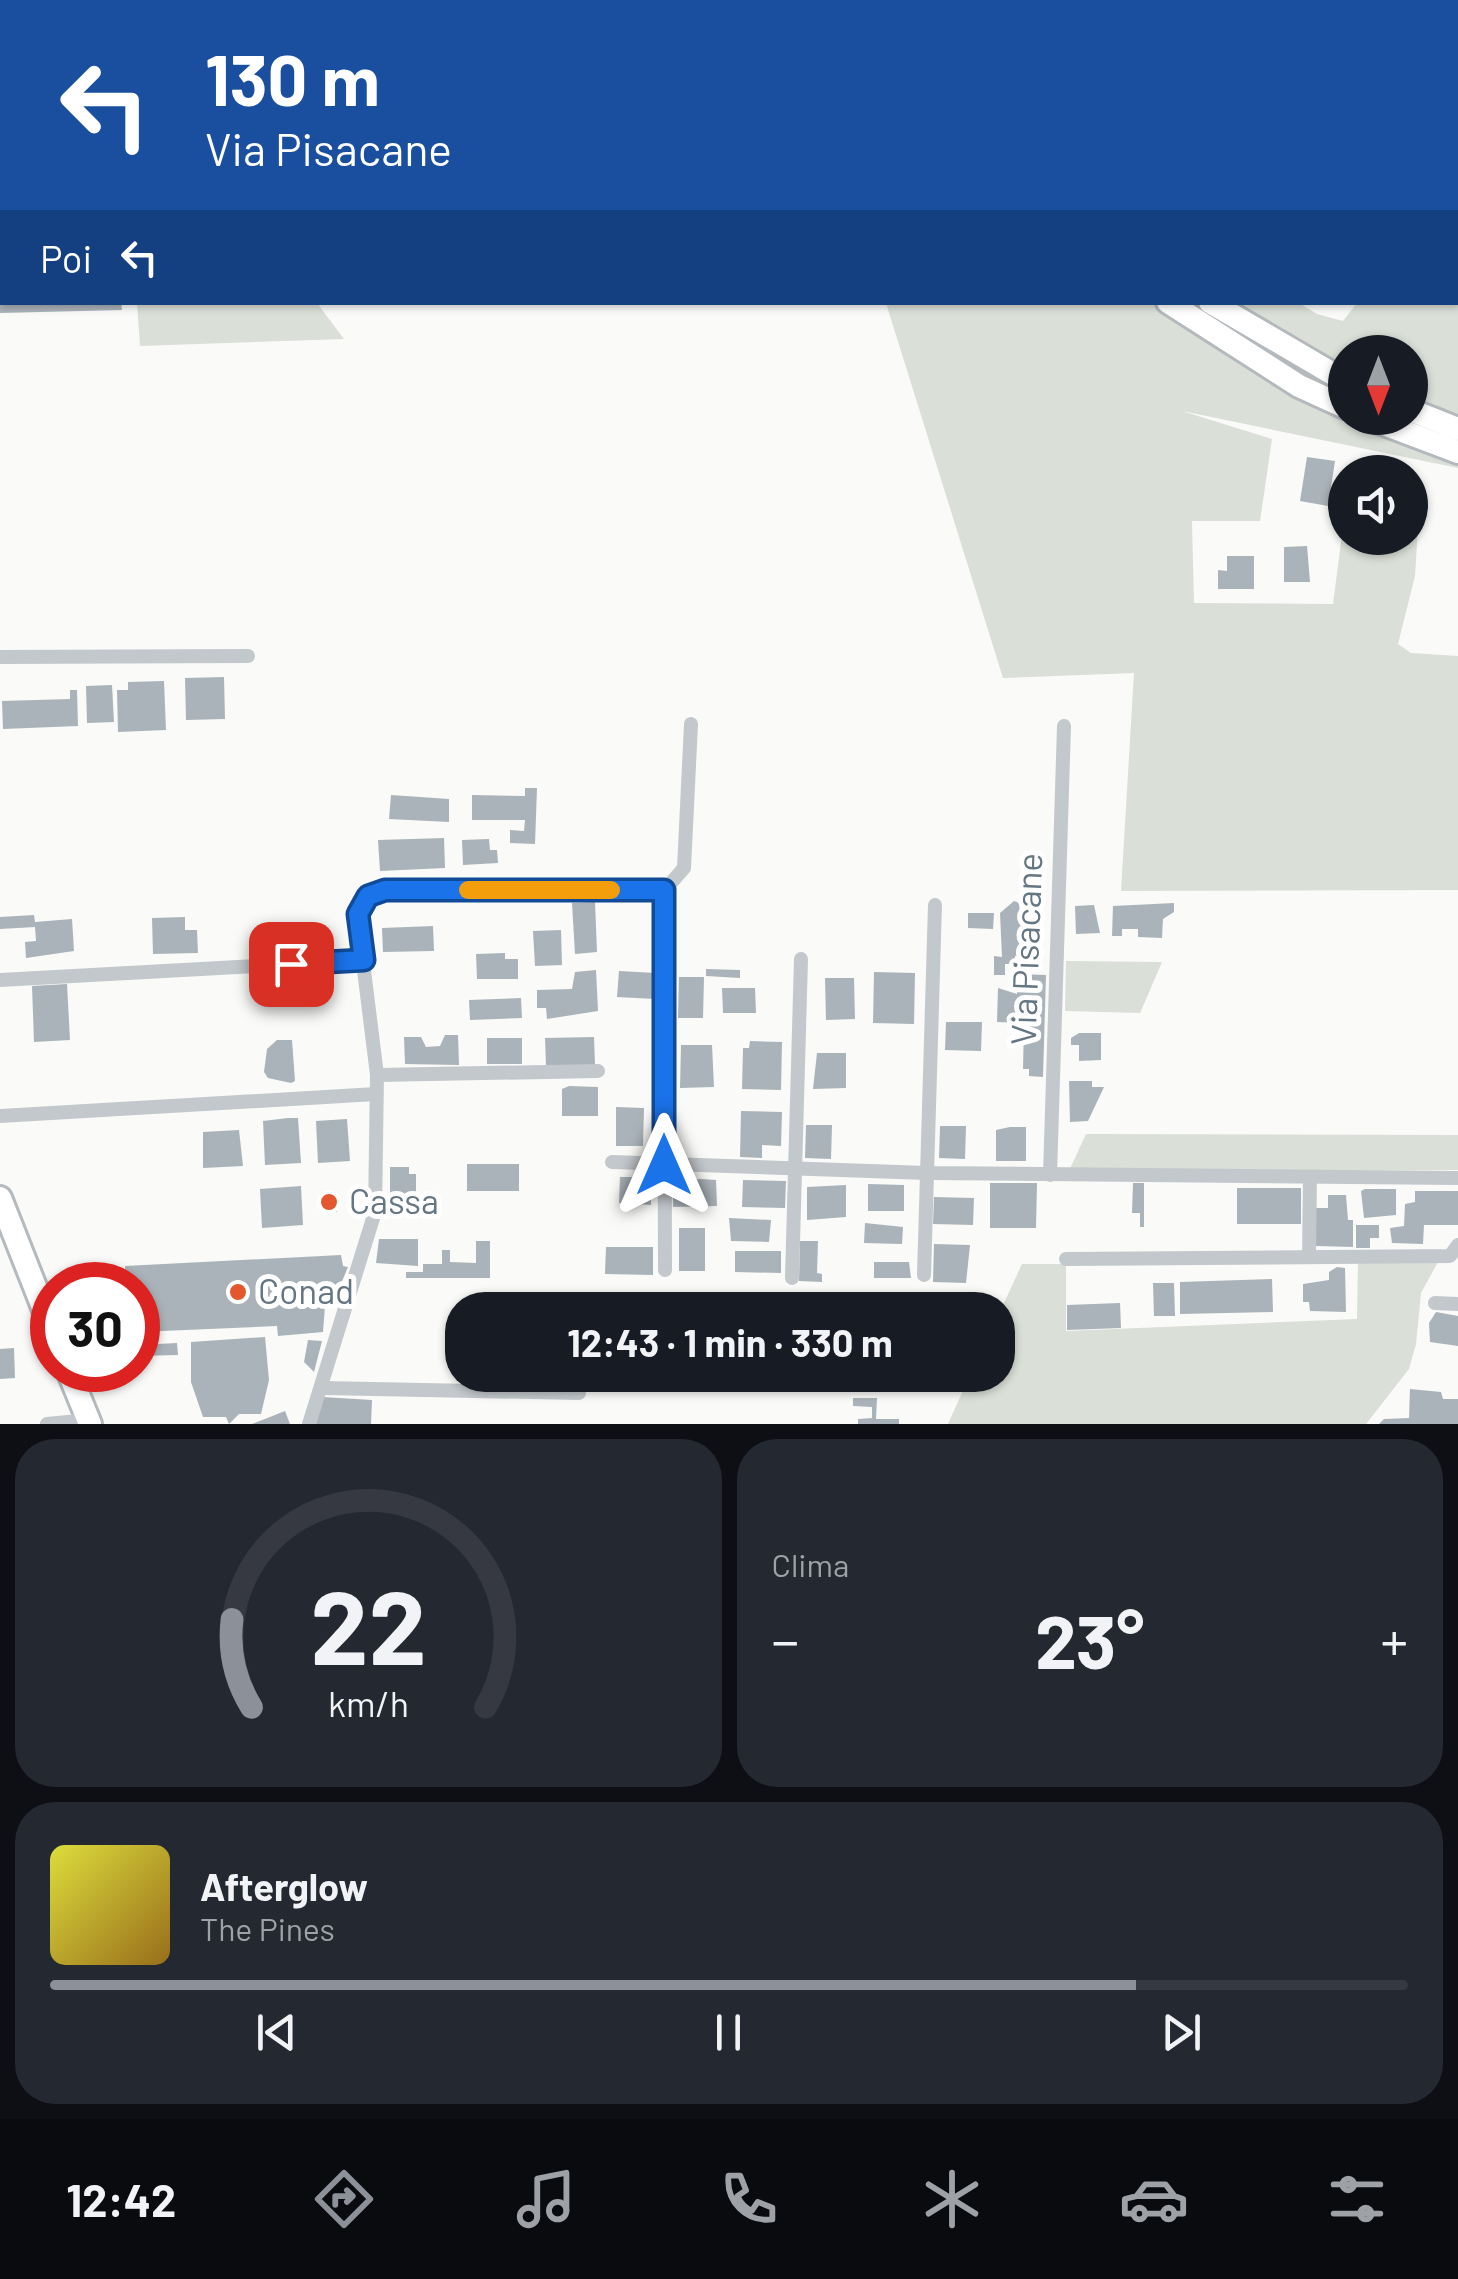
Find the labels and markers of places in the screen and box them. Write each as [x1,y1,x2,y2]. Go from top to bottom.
pin [249,922,334,1007]
place label: Cassa [349,1179,439,1221]
marker: Cassa [318,1191,340,1213]
place label: Conad [258,1269,354,1311]
marker: Conad [227,1281,249,1303]

